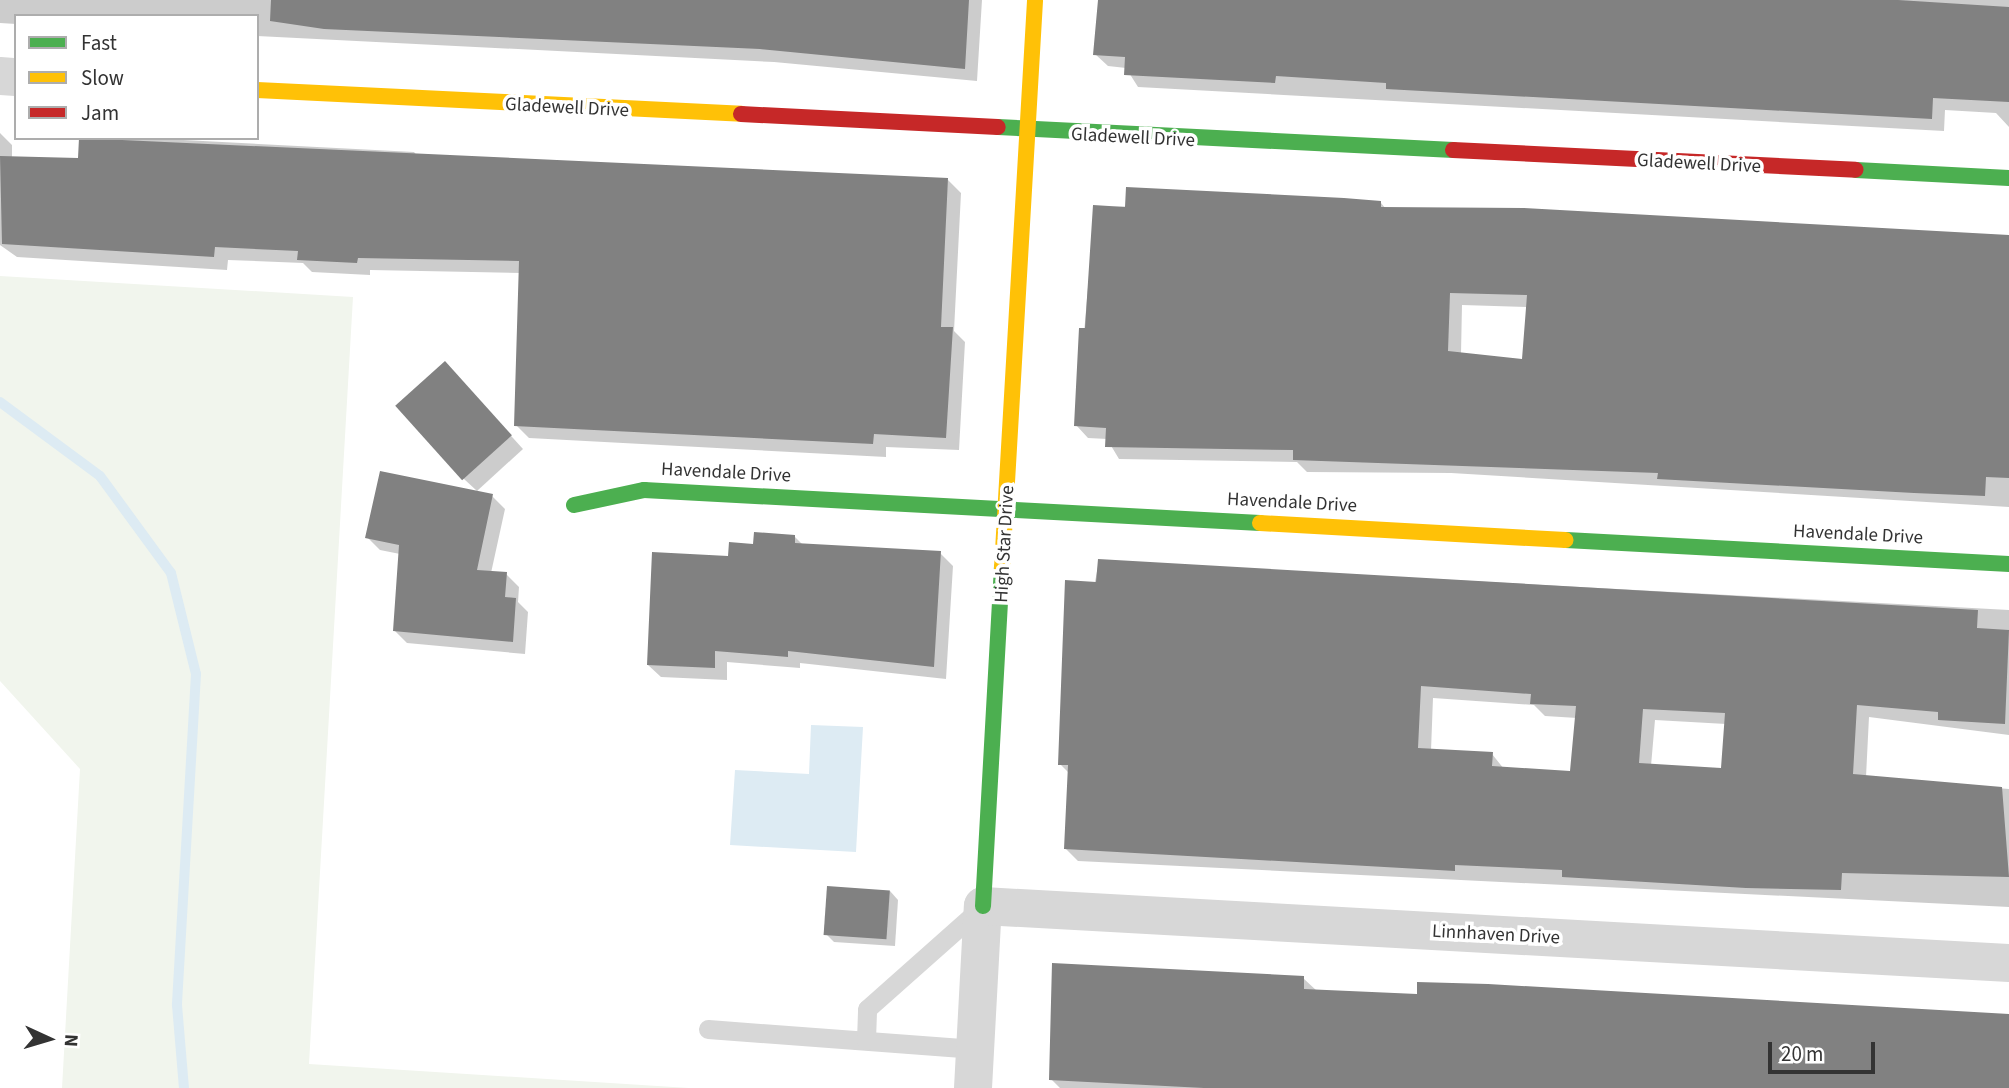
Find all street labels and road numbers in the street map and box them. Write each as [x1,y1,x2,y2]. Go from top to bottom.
street label: Gladewell Drive [505,93,629,123]
street label: Gladewell Drive [1071,123,1195,153]
street label: Gladewell Drive [1637,149,1761,179]
street label: Havendale Drive [661,458,791,488]
street label: High Star Drive [991,485,1019,603]
street label: Havendale Drive [1227,488,1357,518]
street label: Havendale Drive [1793,520,1923,550]
street label: Linnhaven Drive [1431,920,1561,950]

